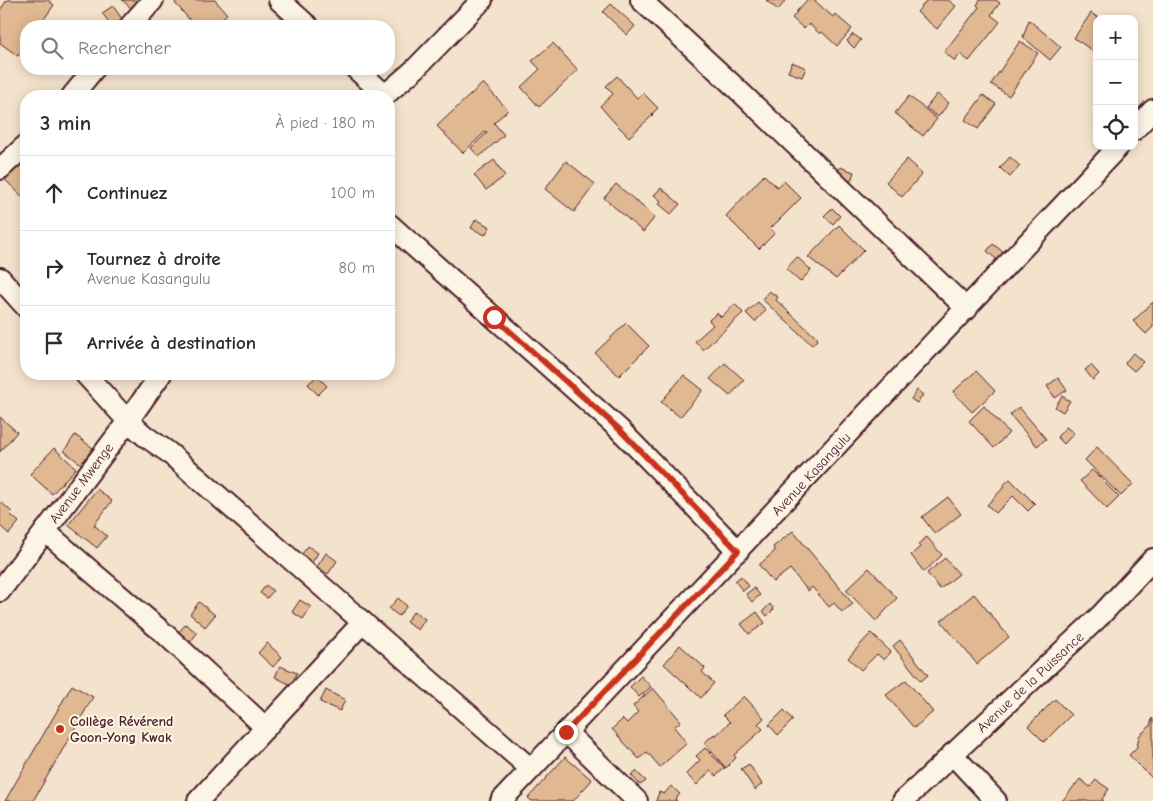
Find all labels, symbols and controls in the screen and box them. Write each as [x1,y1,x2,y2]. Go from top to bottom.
map controls [1093,15,1138,150]
button: + [1093,15,1138,60]
search box [20,20,395,75]
icon: search [38,34,66,62]
text: Rechercher [78,37,171,59]
button: − [1093,60,1138,105]
button: locate [1093,105,1138,150]
text: 3 min [40,111,91,135]
text: À pied · 180 m [275,114,375,132]
icon: ahead [40,179,68,207]
text: Continuez [87,182,167,204]
text: 100 m [331,184,375,202]
text: Tournez à droite [87,248,221,270]
icon: right [40,254,68,282]
text: 80 m [338,259,375,277]
text: Avenue Kasangulu [87,270,210,288]
route start [483,306,506,329]
icon: arrive [40,329,68,357]
text: Arrivée à destination [87,332,256,354]
street label: Avenue Kasangulu [768,429,854,520]
street label: Avenue Mwenge [46,440,117,527]
street label: Avenue de la Puissance [973,628,1087,736]
place label: Collège Révérend Goon-Yong Kwak [70,713,173,746]
route end [555,721,578,744]
marker: Collège Révérend Goon-Yong Kwak [54,723,66,735]

